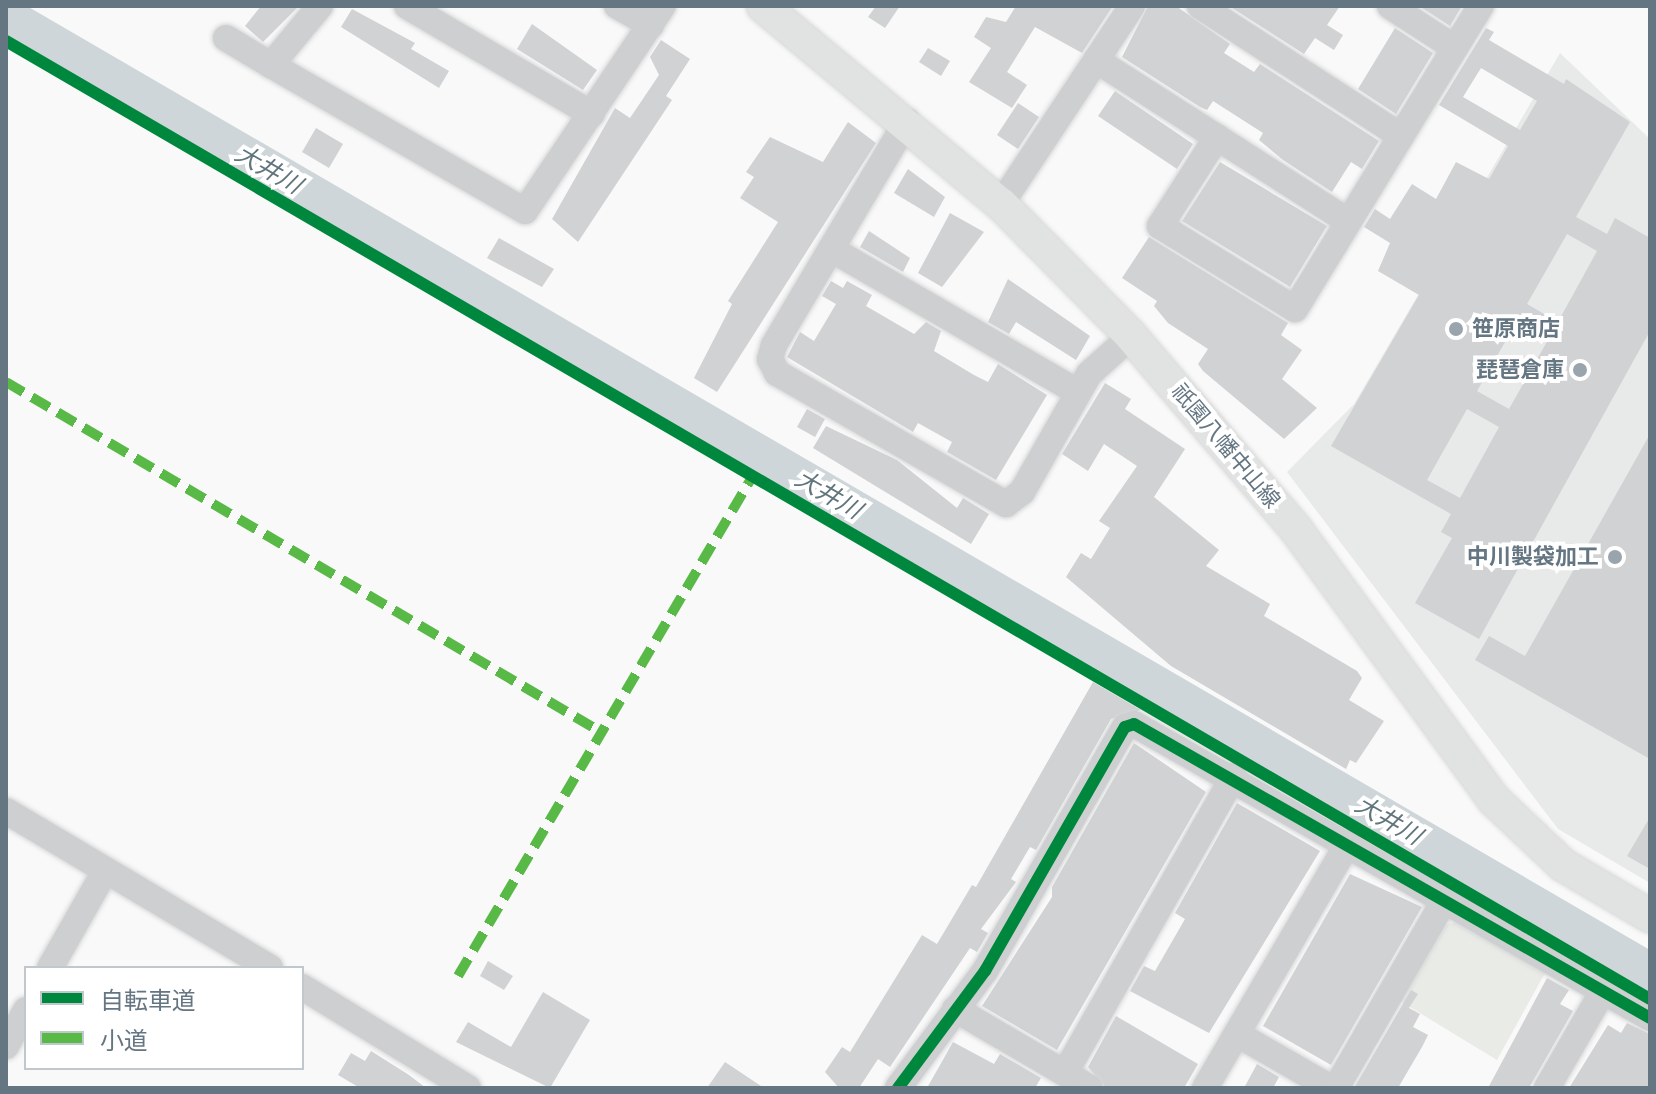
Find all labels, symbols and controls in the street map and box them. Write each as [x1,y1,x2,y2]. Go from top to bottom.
water label: 大井川 [230,140,306,200]
place label: 笹原商店 [1472,316,1560,342]
marker: 笹原商店 [1447,320,1465,338]
place label: 琵琶倉庫 [1476,357,1564,383]
marker: 琵琶倉庫 [1571,361,1589,379]
street label: 祇園八幡中山線 [1166,379,1286,513]
water label: 大井川 [790,465,866,525]
place label: 中川製袋加工 [1467,544,1599,570]
marker: 中川製袋加工 [1606,548,1624,566]
water label: 大井川 [1350,791,1426,851]
legend [24,966,304,1070]
text: 自転車道 [100,987,196,1015]
text: 小道 [100,1027,148,1055]

